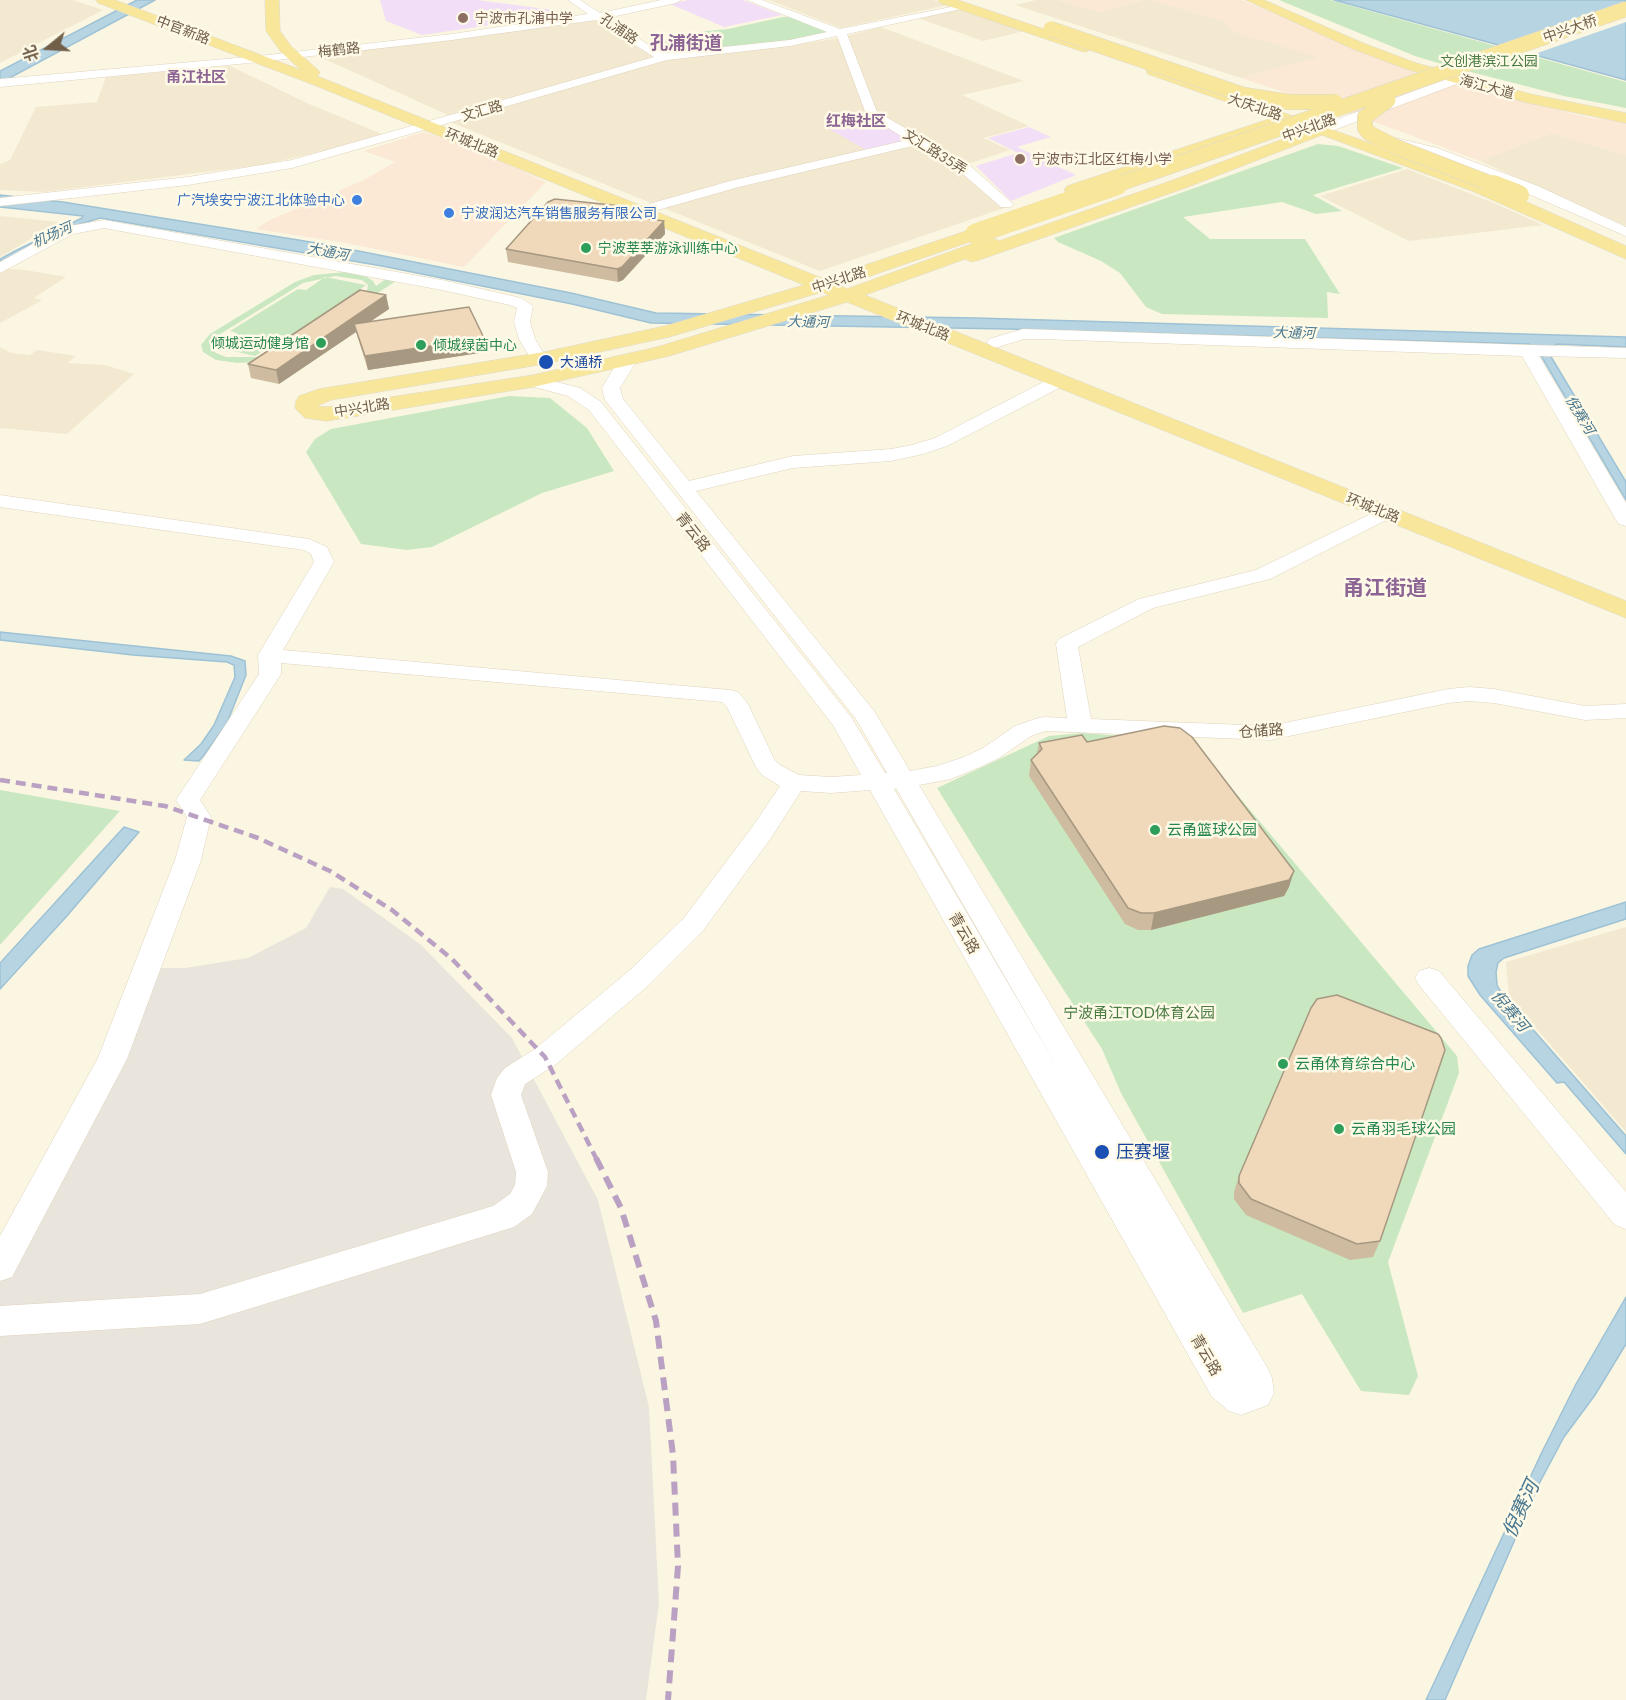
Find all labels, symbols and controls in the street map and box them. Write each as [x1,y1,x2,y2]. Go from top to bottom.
place label: 宁波市孔浦中学 [475,10,573,26]
street label: 孔浦路 [597,10,641,48]
marker: 宁波市孔浦中学 [456,11,470,25]
street label: 中官新路 [154,12,212,48]
street label: 中兴大桥 [1541,12,1599,46]
north arrow [18,18,78,78]
district label: 孔浦街道 [650,32,722,54]
street label: 梅鹤路 [317,39,361,61]
text: 北 [19,43,42,64]
park label: 文创港滨江公园 [1440,53,1538,69]
district label: 甬江社区 [166,68,226,86]
street label: 海江大道 [1458,72,1516,102]
street label: 大庆北路 [1226,90,1284,124]
street label: 文汇路 [459,97,505,125]
street label: 中兴北路 [1280,111,1338,145]
district label: 红梅社区 [826,112,886,130]
street label: 环城北路 [443,125,501,161]
street label: 文汇路35弄 [900,126,970,178]
place label: 宁波市江北区红梅小学 [1032,151,1172,167]
marker: 宁波市江北区红梅小学 [1013,152,1027,166]
place label: 广汽埃安宁波江北体验中心 [177,192,345,208]
marker: 广汽埃安宁波江北体验中心 [350,193,364,207]
place label: 宁波润达汽车销售服务有限公司 [461,205,657,221]
marker: 宁波润达汽车销售服务有限公司 [442,206,456,220]
water label: 机场河 [29,219,75,251]
water label: 大通河 [306,240,350,264]
place label: 宁波莘莘游泳训练中心 [598,240,738,256]
marker: 宁波莘莘游泳训练中心 [579,241,593,255]
street label: 中兴北路 [810,263,868,297]
street label: 环城北路 [894,308,952,344]
water label: 大通河 [787,313,829,331]
water label: 大通河 [1273,324,1315,342]
place label: 倾城运动健身馆 [211,335,309,351]
marker: 倾城运动健身馆 [314,336,328,350]
place label: 倾城绿茵中心 [433,337,517,353]
marker: 倾城绿茵中心 [414,338,428,352]
marker: 大通桥 [537,353,555,371]
place label: 大通桥 [560,354,602,370]
water label: 倪赛河 [1562,393,1598,437]
street label: 中兴北路 [333,395,391,421]
street label: 环城北路 [1344,490,1402,526]
street label: 青云路 [672,509,714,555]
district label: 甬江街道 [1343,575,1427,601]
street label: 仓储路 [1238,720,1284,742]
place label: 云甬篮球公园 [1167,821,1257,839]
marker: 云甬篮球公园 [1148,823,1162,837]
street label: 青云路 [945,909,983,957]
water label: 倪赛河 [1487,986,1533,1036]
park label: 宁波甬江TOD体育公园 [1063,1004,1215,1022]
place label: 云甬体育综合中心 [1295,1055,1415,1073]
marker: 云甬体育综合中心 [1276,1057,1290,1071]
place label: 云甬羽毛球公园 [1351,1120,1456,1138]
marker: 云甬羽毛球公园 [1332,1122,1346,1136]
place label: 压赛堰 [1116,1141,1170,1163]
marker: 压赛堰 [1093,1143,1111,1161]
street label: 青云路 [1187,1331,1225,1379]
water label: 倪赛河 [1497,1477,1545,1541]

